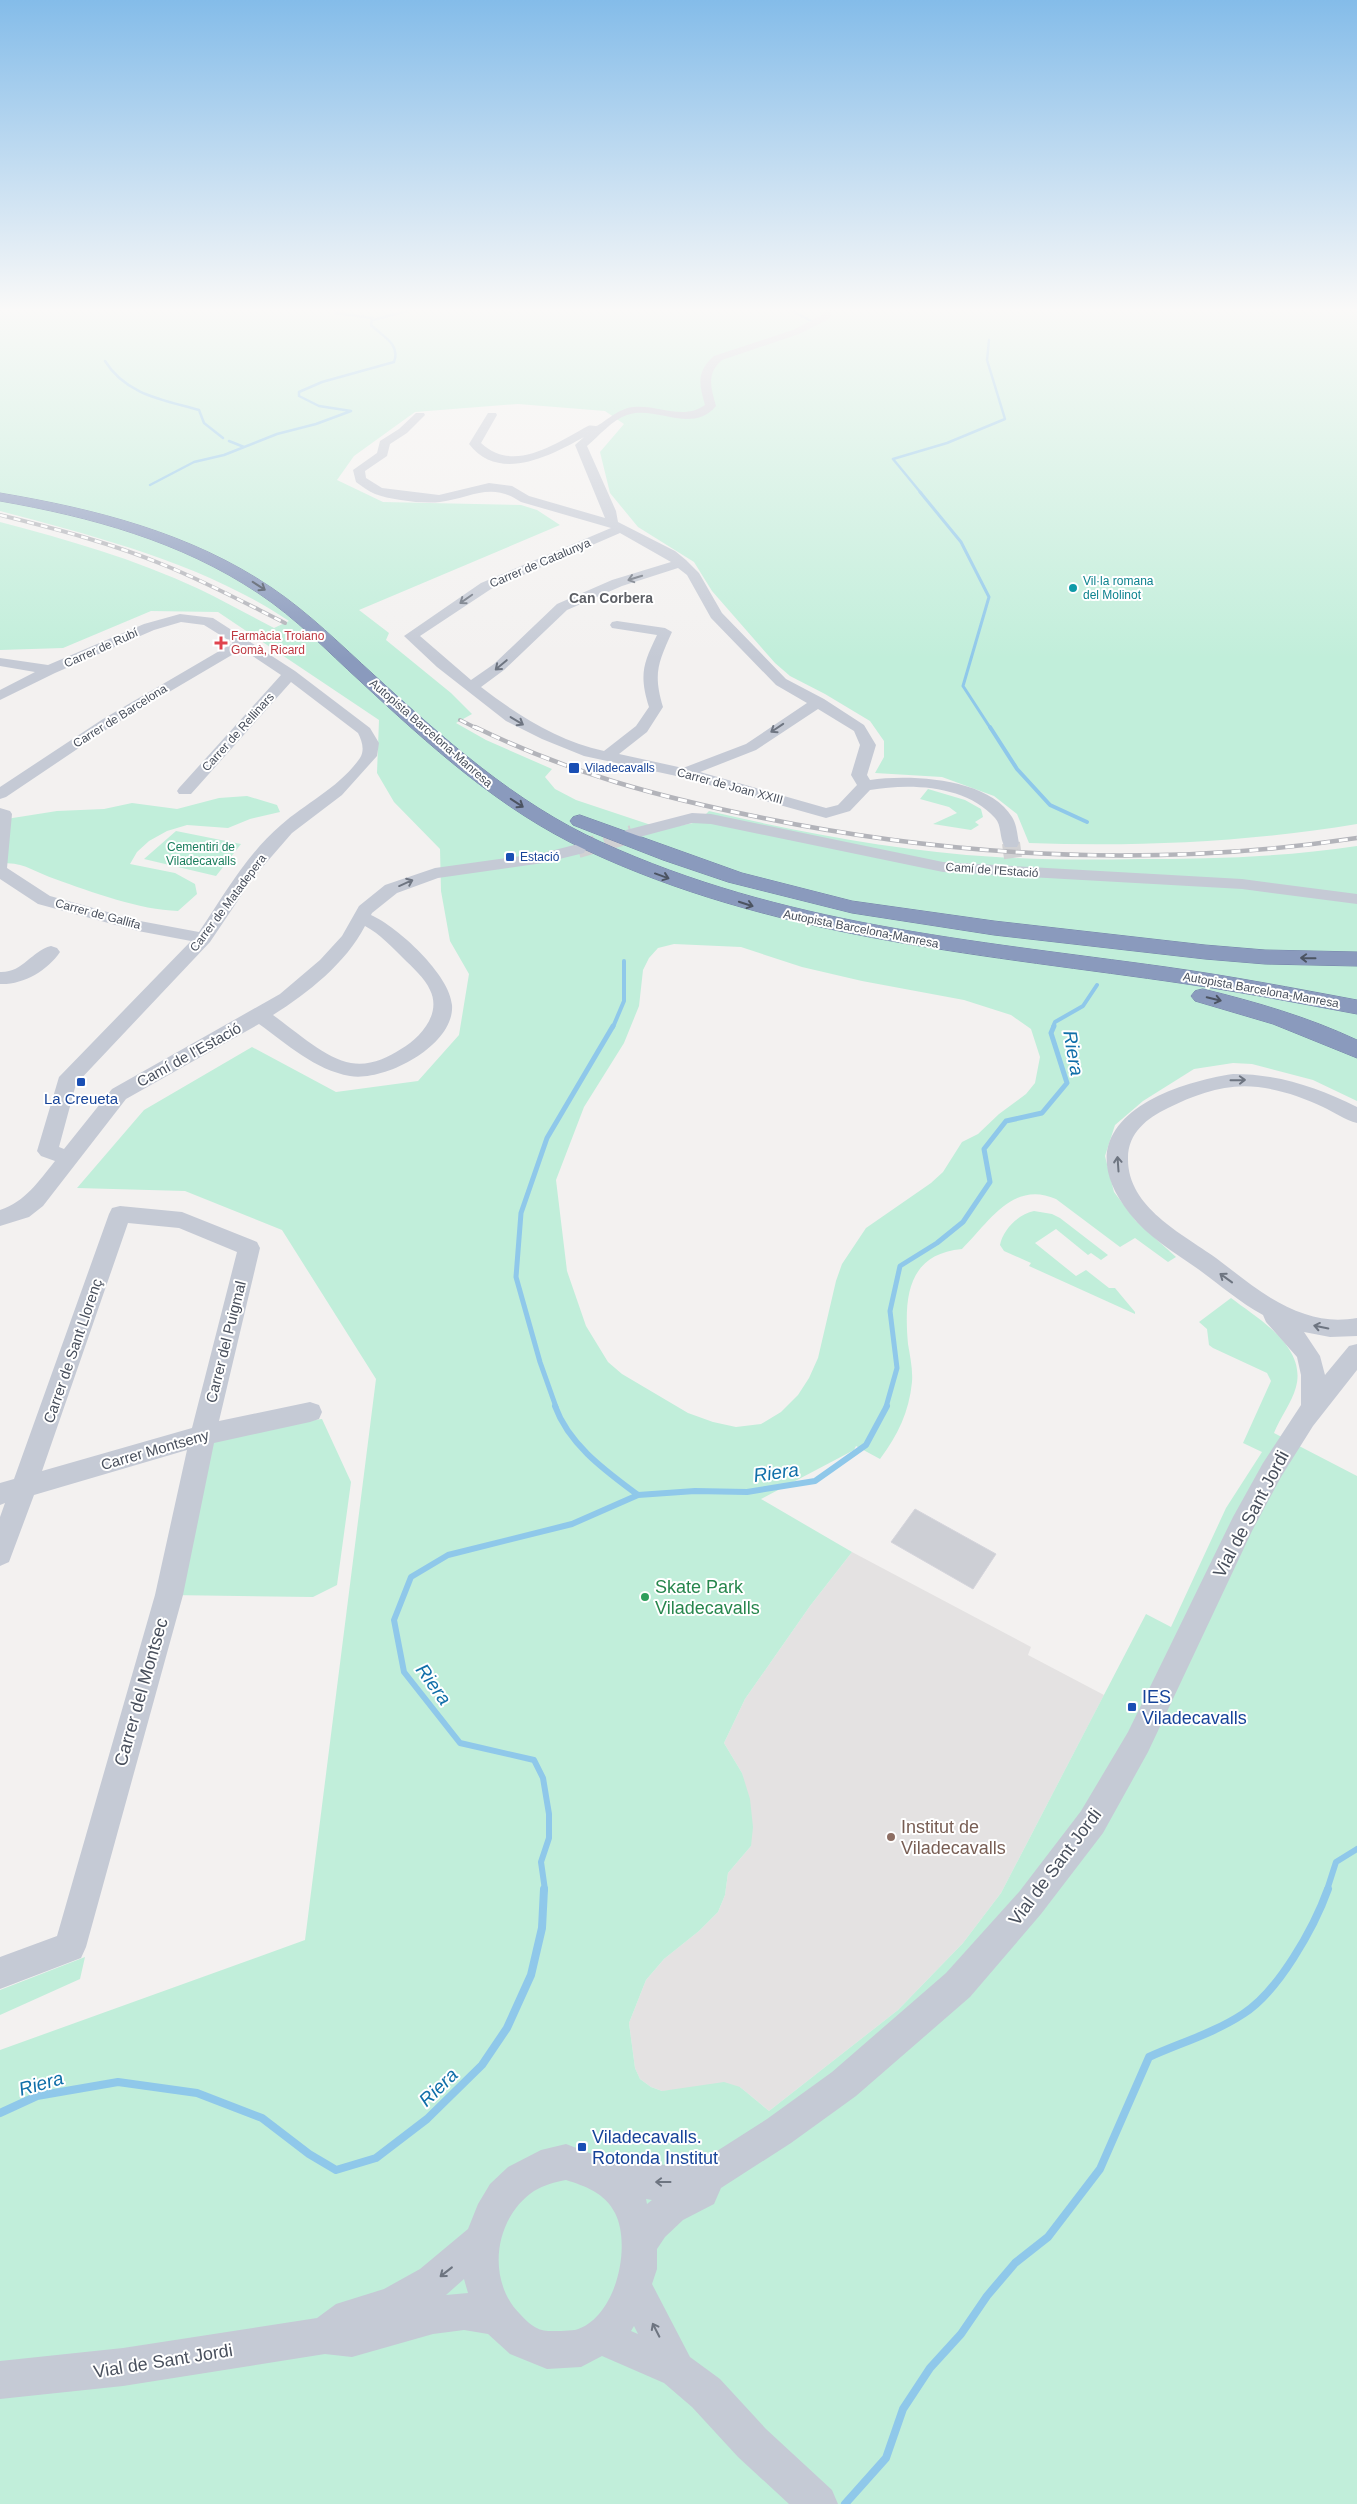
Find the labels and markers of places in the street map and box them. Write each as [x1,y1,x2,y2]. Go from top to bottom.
place label: Vil·la romana del Molinot [1083,574,1154,602]
marker: Vil·la romana del Molinot [1067,582,1079,594]
place label: Farmàcia Troiano Gomà, Ricard [231,629,325,657]
marker: Farmàcia Troiano Gomà, Ricard [215,637,227,649]
marker: Viladecavalls [567,761,581,775]
place label: Viladecavalls [585,761,655,775]
place label: Estació [520,850,560,864]
marker: Estació [504,851,516,863]
marker: La Creueta [75,1076,87,1088]
place label: La Creueta [44,1090,119,1107]
place label: Skate Park Viladecavalls [655,1577,760,1618]
marker: Skate Park Viladecavalls [639,1591,651,1603]
place label: IES Viladecavalls [1142,1687,1247,1728]
marker: IES Viladecavalls [1126,1701,1138,1713]
place label: Institut de Viladecavalls [901,1817,1006,1858]
marker: Institut de Viladecavalls [885,1831,897,1843]
place label: Viladecavalls. Rotonda Institut [592,2127,718,2168]
marker: Viladecavalls. Rotonda Institut [576,2141,588,2153]

